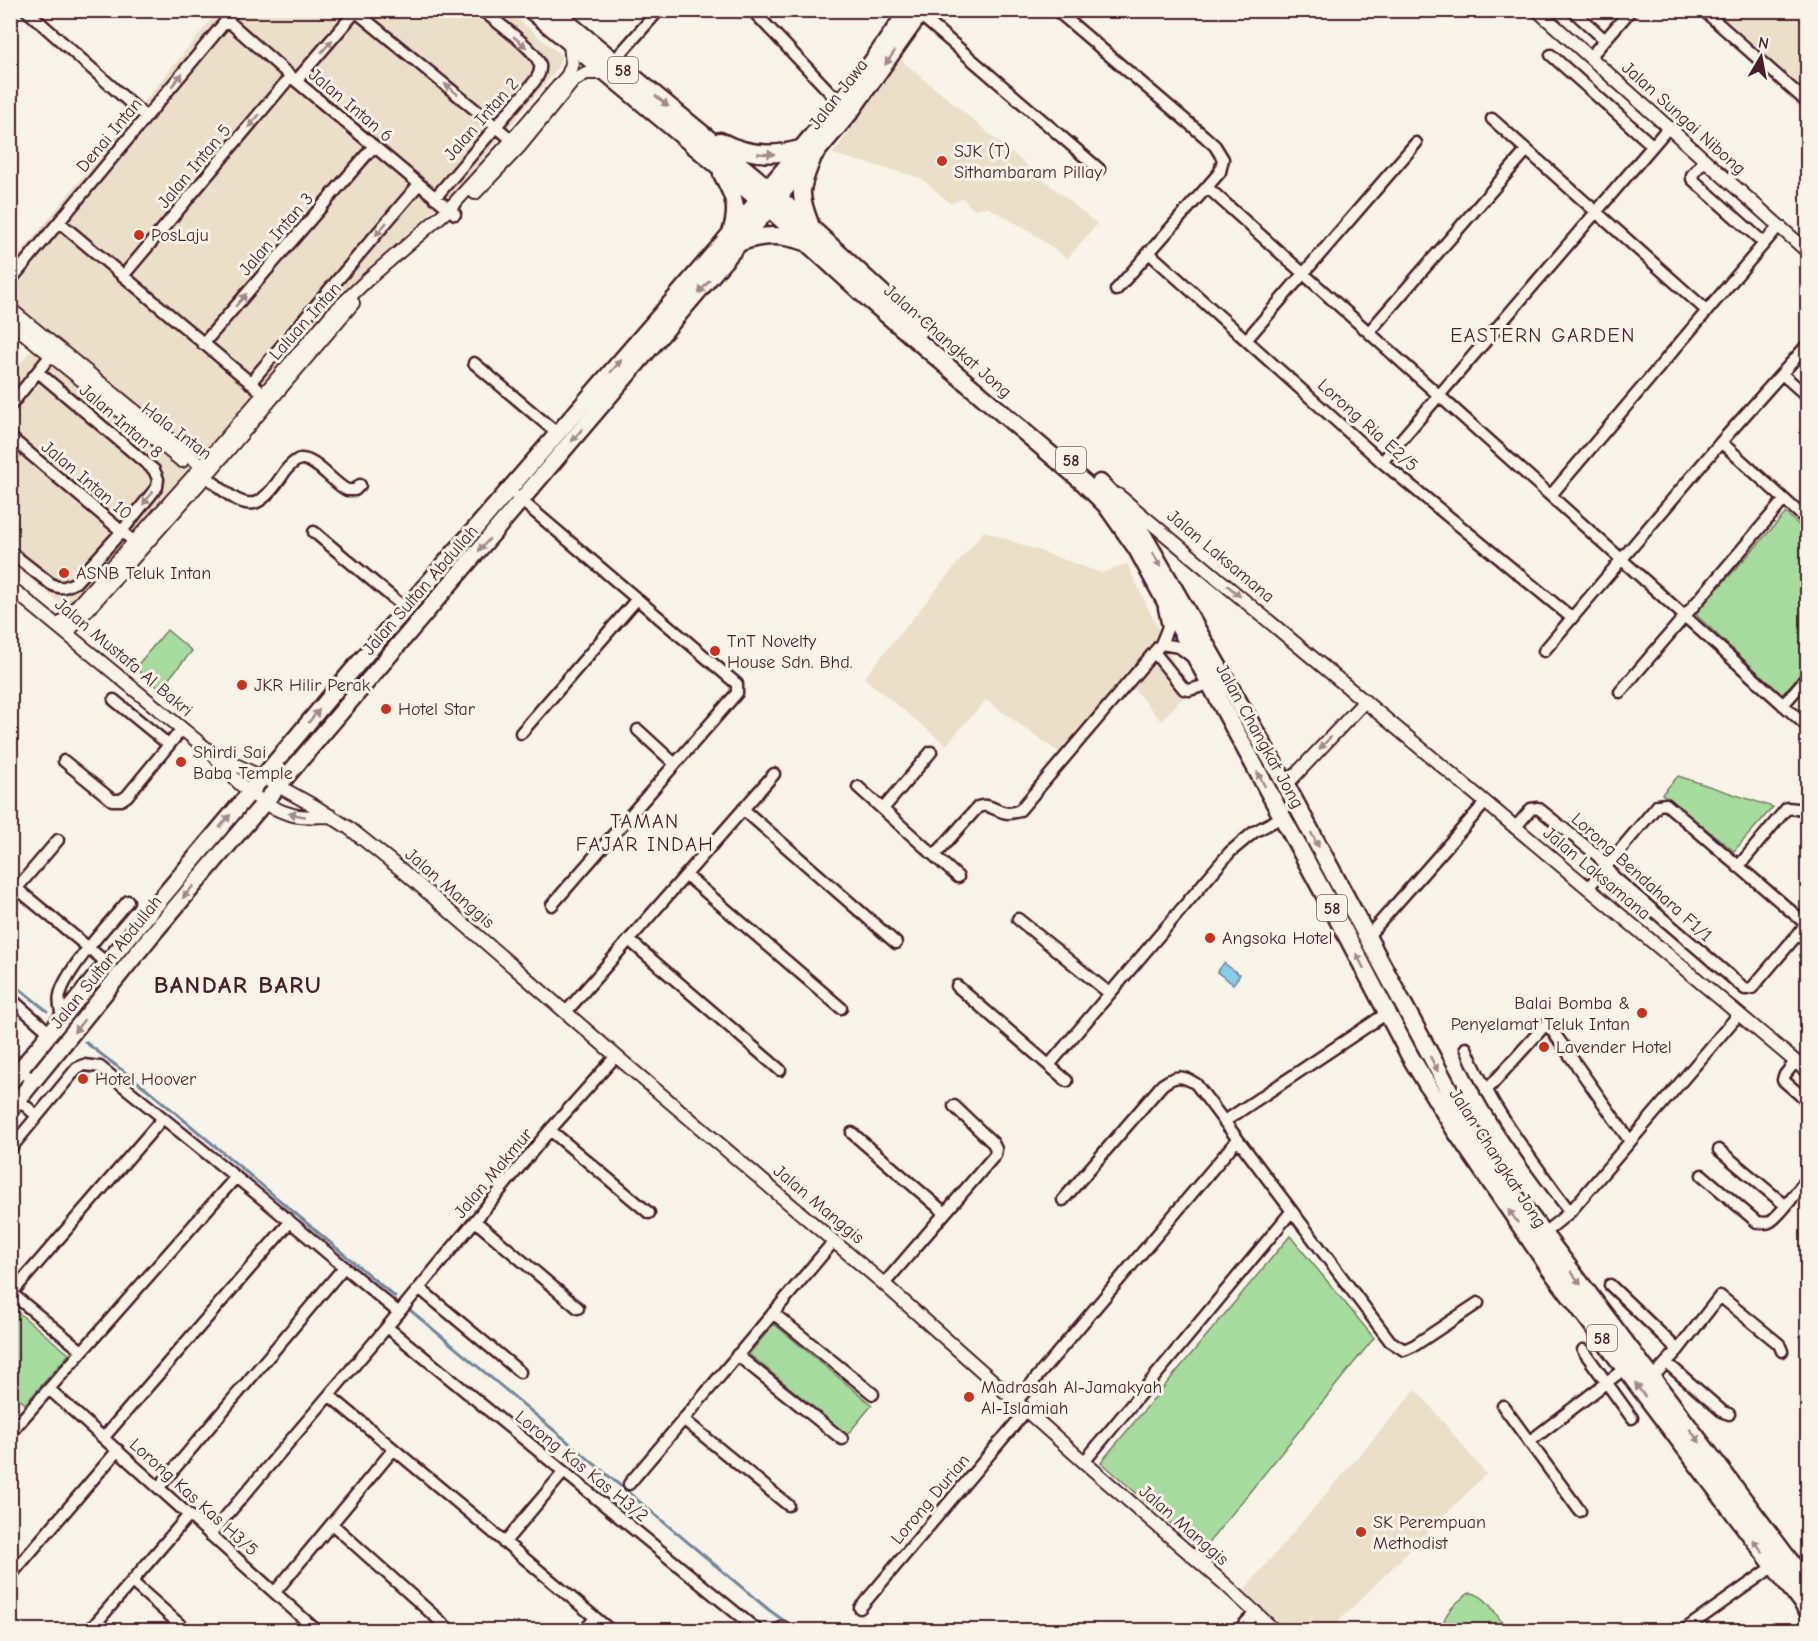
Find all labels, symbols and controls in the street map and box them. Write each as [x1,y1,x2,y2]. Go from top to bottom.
north arrow [1731,27,1791,87]
text: N [1757,33,1770,53]
one-way arrow [512,36,528,49]
one-way arrow [320,39,333,54]
one-way arrow [884,50,896,66]
street label: Jalan Jawa [804,55,873,134]
road number: 58 [608,57,638,83]
street label: Jalan Sungai Nibong [1617,57,1750,179]
street label: Jalan Intan 6 [304,64,397,147]
one-way arrow [170,72,183,88]
street label: Jalan Intan 2 [440,74,523,165]
one-way arrow [443,84,458,96]
street label: Denai Intan [72,94,147,177]
one-way arrow [654,95,670,108]
one-way arrow [247,113,260,129]
street label: Jalan Intan 5 [153,120,236,213]
place label: SJK (T) Sithambaram Pillay [954,141,1103,183]
one-way arrow [757,149,776,159]
marker: SJK (T) Sithambaram Pillay [935,154,949,168]
street label: Jalan Intan 3 [235,189,318,280]
one-way arrow [375,221,388,236]
place label: PosLaju [151,225,209,246]
marker: PosLaju [132,228,146,242]
street label: Laluan Intan [265,278,346,365]
one-way arrow [697,279,710,295]
street label: Jalan Changkat Jong [880,280,1016,403]
one-way arrow [234,293,247,308]
district label: EASTERN GARDEN [1450,324,1636,347]
one-way arrow [610,358,623,374]
street label: Lorong Ria E2/5 [1313,375,1422,476]
street label: Jalan Intan 8 [75,380,166,463]
street label: Hala Intan [137,398,216,465]
one-way arrow [571,427,584,442]
street label: Jalan Intan 10 [37,436,136,524]
road number: 58 [1056,447,1086,473]
one-way arrow [142,491,154,506]
street label: Jalan Laksamana [1163,505,1279,607]
street label: Jalan Sultan Abdullah [358,521,483,660]
one-way arrow [478,537,491,552]
one-way arrow [1152,551,1162,568]
place label: ASNB Teluk Intan [76,563,211,584]
marker: ASNB Teluk Intan [57,566,71,580]
one-way arrow [1226,584,1241,597]
street label: Jalan Mustafa Al Bakri [51,594,197,721]
place label: TnT Novelty House Sdn. Bhd. [727,631,853,673]
marker: TnT Novelty House Sdn. Bhd. [708,644,722,658]
street label: Jalan Changkat Jong [1211,660,1308,812]
place label: JKR Hilir Perak [254,675,371,696]
marker: JKR Hilir Perak [235,678,249,692]
place label: Hotel Star [398,699,476,720]
marker: Hotel Star [379,702,393,716]
one-way arrow [307,709,320,724]
one-way arrow [1318,736,1332,751]
place label: Shirdi Sai Baba Temple [193,742,293,784]
marker: Shirdi Sai Baba Temple [174,755,188,769]
one-way arrow [1257,770,1266,787]
street label: Lorong Bendahara F1/1 [1567,808,1717,946]
one-way arrow [287,810,306,819]
district label: TAMAN FAJAR INDAH [576,810,714,856]
one-way arrow [218,814,231,829]
street label: Jalan Laksamana [1539,822,1655,924]
one-way arrow [1310,831,1320,848]
street label: Jalan Manggis [401,844,499,933]
one-way arrow [182,884,195,899]
street label: Jalan Sultan Abdullah [46,891,167,1033]
road number: 58 [1317,895,1347,921]
place label: Angsoka Hotel [1222,928,1333,949]
marker: Angsoka Hotel [1203,931,1217,945]
one-way arrow [1355,952,1365,969]
district label: BANDAR BARU [154,971,322,999]
place label: Balai Bomba & Penyelamat Teluk Intan [1451,993,1630,1035]
marker: Balai Bomba & Penyelamat Teluk Intan [1635,1006,1649,1020]
one-way arrow [72,1018,85,1034]
place label: Lavender Hotel [1556,1037,1672,1058]
marker: Lavender Hotel [1537,1040,1551,1054]
one-way arrow [1430,1055,1439,1072]
place label: Hotel Hoover [95,1069,197,1090]
marker: Hotel Hoover [76,1072,90,1086]
street label: Jalan Changkat Jong [1445,1085,1551,1232]
street label: Jalan Makmur [450,1123,538,1223]
street label: Jalan Manggis [769,1160,868,1248]
one-way arrow [1508,1208,1519,1224]
one-way arrow [1570,1270,1582,1286]
road number: 58 [1587,1325,1617,1351]
place label: Madrasah Al-Jamakyah Al-Islamiah [981,1377,1162,1419]
one-way arrow [1634,1382,1647,1398]
marker: Madrasah Al-Jamakyah Al-Islamiah [962,1390,976,1404]
street label: Lorong Kas Kas H3/2 [511,1406,652,1527]
one-way arrow [1688,1428,1701,1444]
street label: Lorong Kas Kas H3/5 [125,1434,262,1561]
street label: Lorong Durian [887,1450,974,1549]
street label: Jalan Manggis [1135,1481,1233,1570]
place label: SK Perempuan Methodist [1373,1512,1486,1554]
marker: SK Perempuan Methodist [1354,1525,1368,1539]
one-way arrow [1753,1538,1765,1553]

